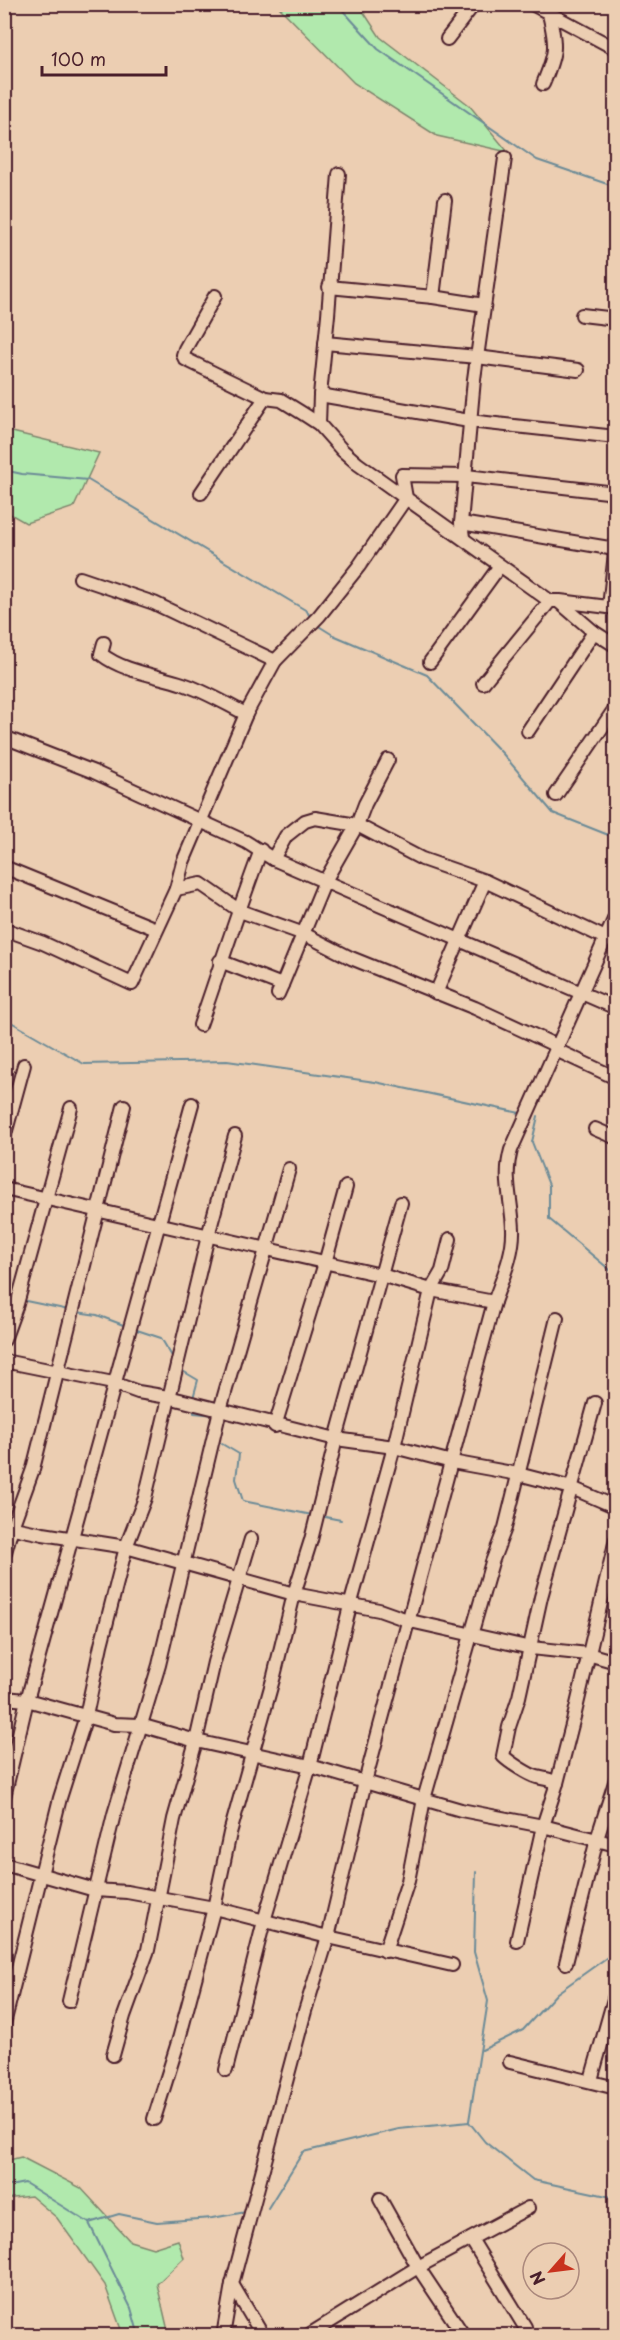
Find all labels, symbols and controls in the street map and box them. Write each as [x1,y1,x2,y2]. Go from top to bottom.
scale bar [42,39,166,77]
text: 100 m [51,45,106,72]
north arrow [521,2241,581,2301]
text: N [523,2267,550,2290]

